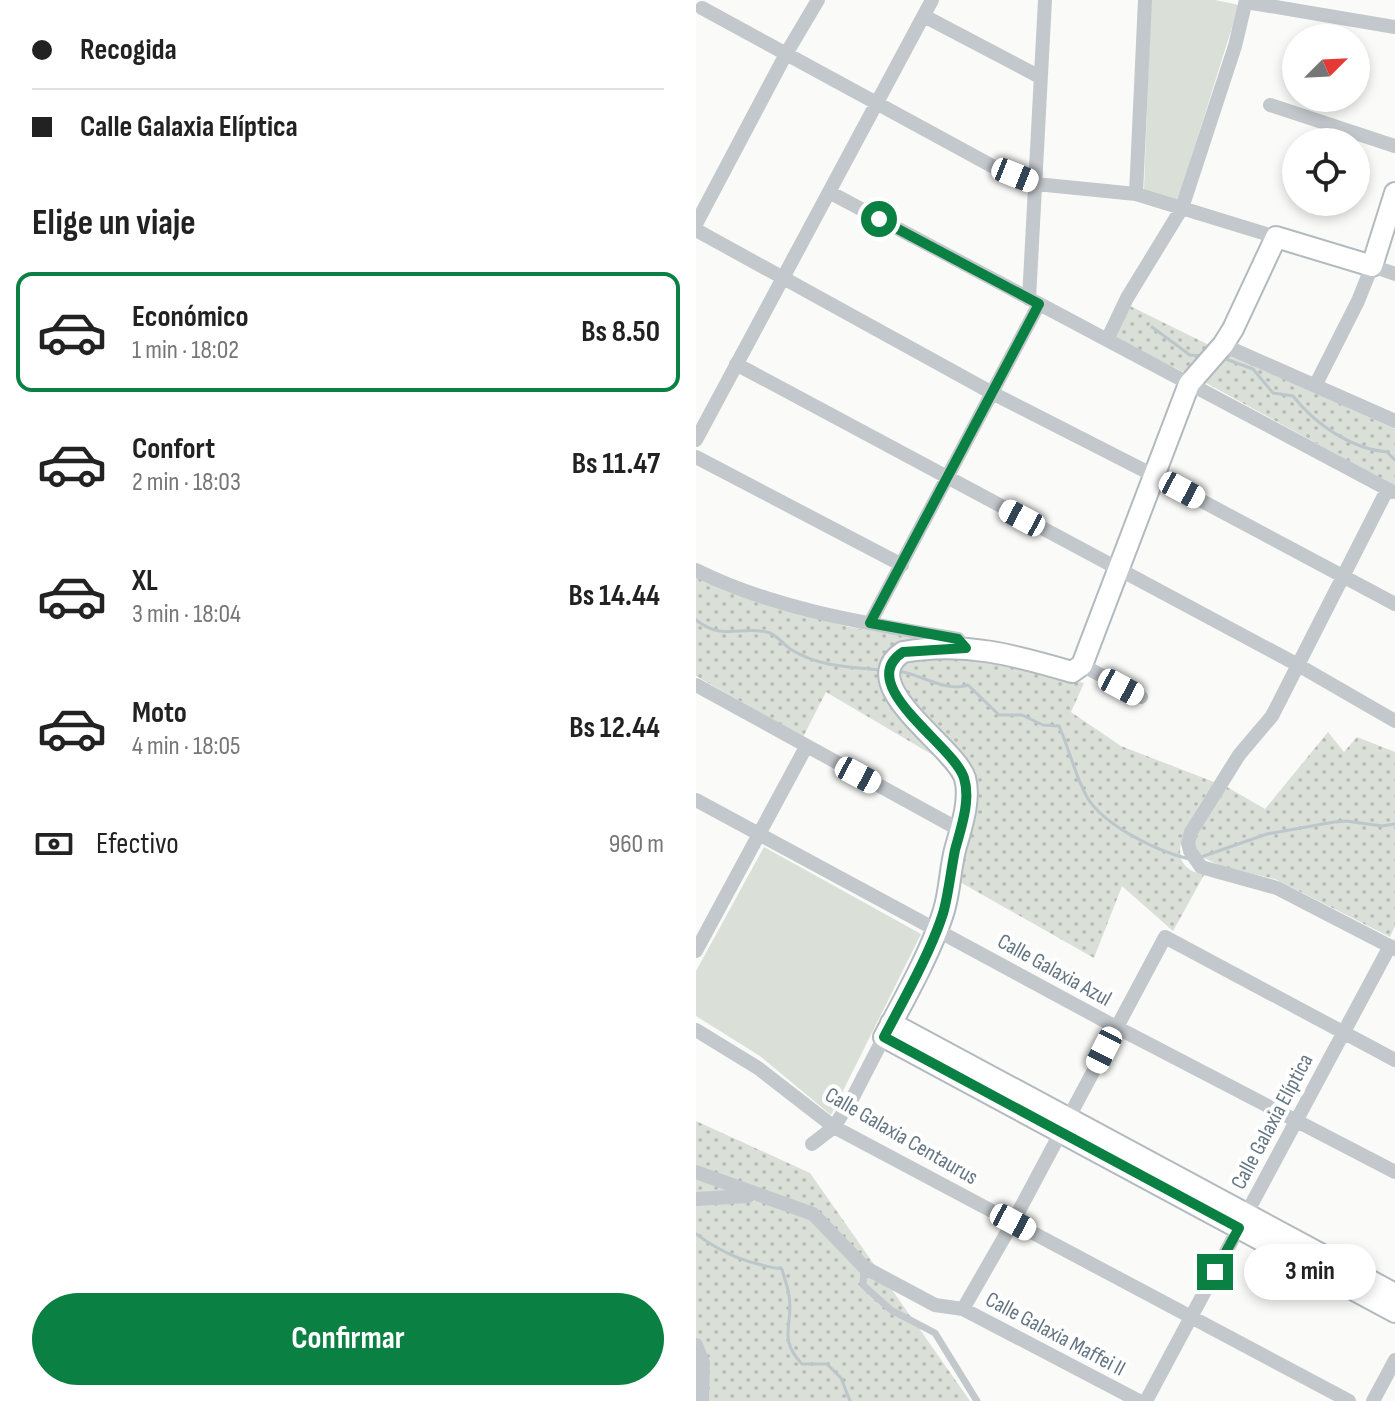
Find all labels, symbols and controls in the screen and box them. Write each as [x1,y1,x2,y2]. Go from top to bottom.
north arrow [1282,24,1370,112]
map controls [1282,24,1370,216]
text: Recogida [80,32,177,68]
text: Calle Galaxia Elíptica [80,109,298,145]
button: locate [1282,128,1370,216]
car [988,155,1042,195]
route start [861,201,897,237]
text: Elige un viaje [32,202,196,245]
icon: car [36,296,108,368]
text: Económico [132,299,249,335]
text: Bs 8.50 [581,314,660,350]
text: 1 min · 18:02 [132,335,239,366]
icon: car [36,428,108,500]
text: Confort [132,431,215,467]
text: Bs 11.47 [572,446,660,482]
text: 2 min · 18:03 [132,467,241,498]
car [1155,468,1209,512]
car [995,496,1049,540]
icon: car [36,560,108,632]
text: XL [132,563,158,599]
text: Bs 14.44 [569,578,660,614]
text: 3 min · 18:04 [132,599,241,630]
car [1094,665,1148,709]
icon: car [36,692,108,764]
text: Moto [132,695,187,731]
text: Bs 12.44 [569,710,660,746]
text: 4 min · 18:05 [132,731,241,762]
car [831,753,885,797]
icon: cash [32,822,76,866]
text: Efectivo [96,826,179,862]
text: 960 m [609,829,664,860]
street label: Calle Galaxia Azul [993,928,1116,1013]
car [1082,1023,1126,1077]
street label: Calle Galaxia Elíptica [1225,1049,1319,1194]
street label: Calle Galaxia Centaurus [820,1082,983,1191]
car [986,1200,1040,1244]
callout: 3 min [1243,1244,1375,1300]
route end [1197,1254,1233,1290]
text: 3 min [1285,1256,1335,1287]
street label: Calle Galaxia Maffei II [981,1286,1130,1383]
button: Confirmar [32,1293,664,1385]

